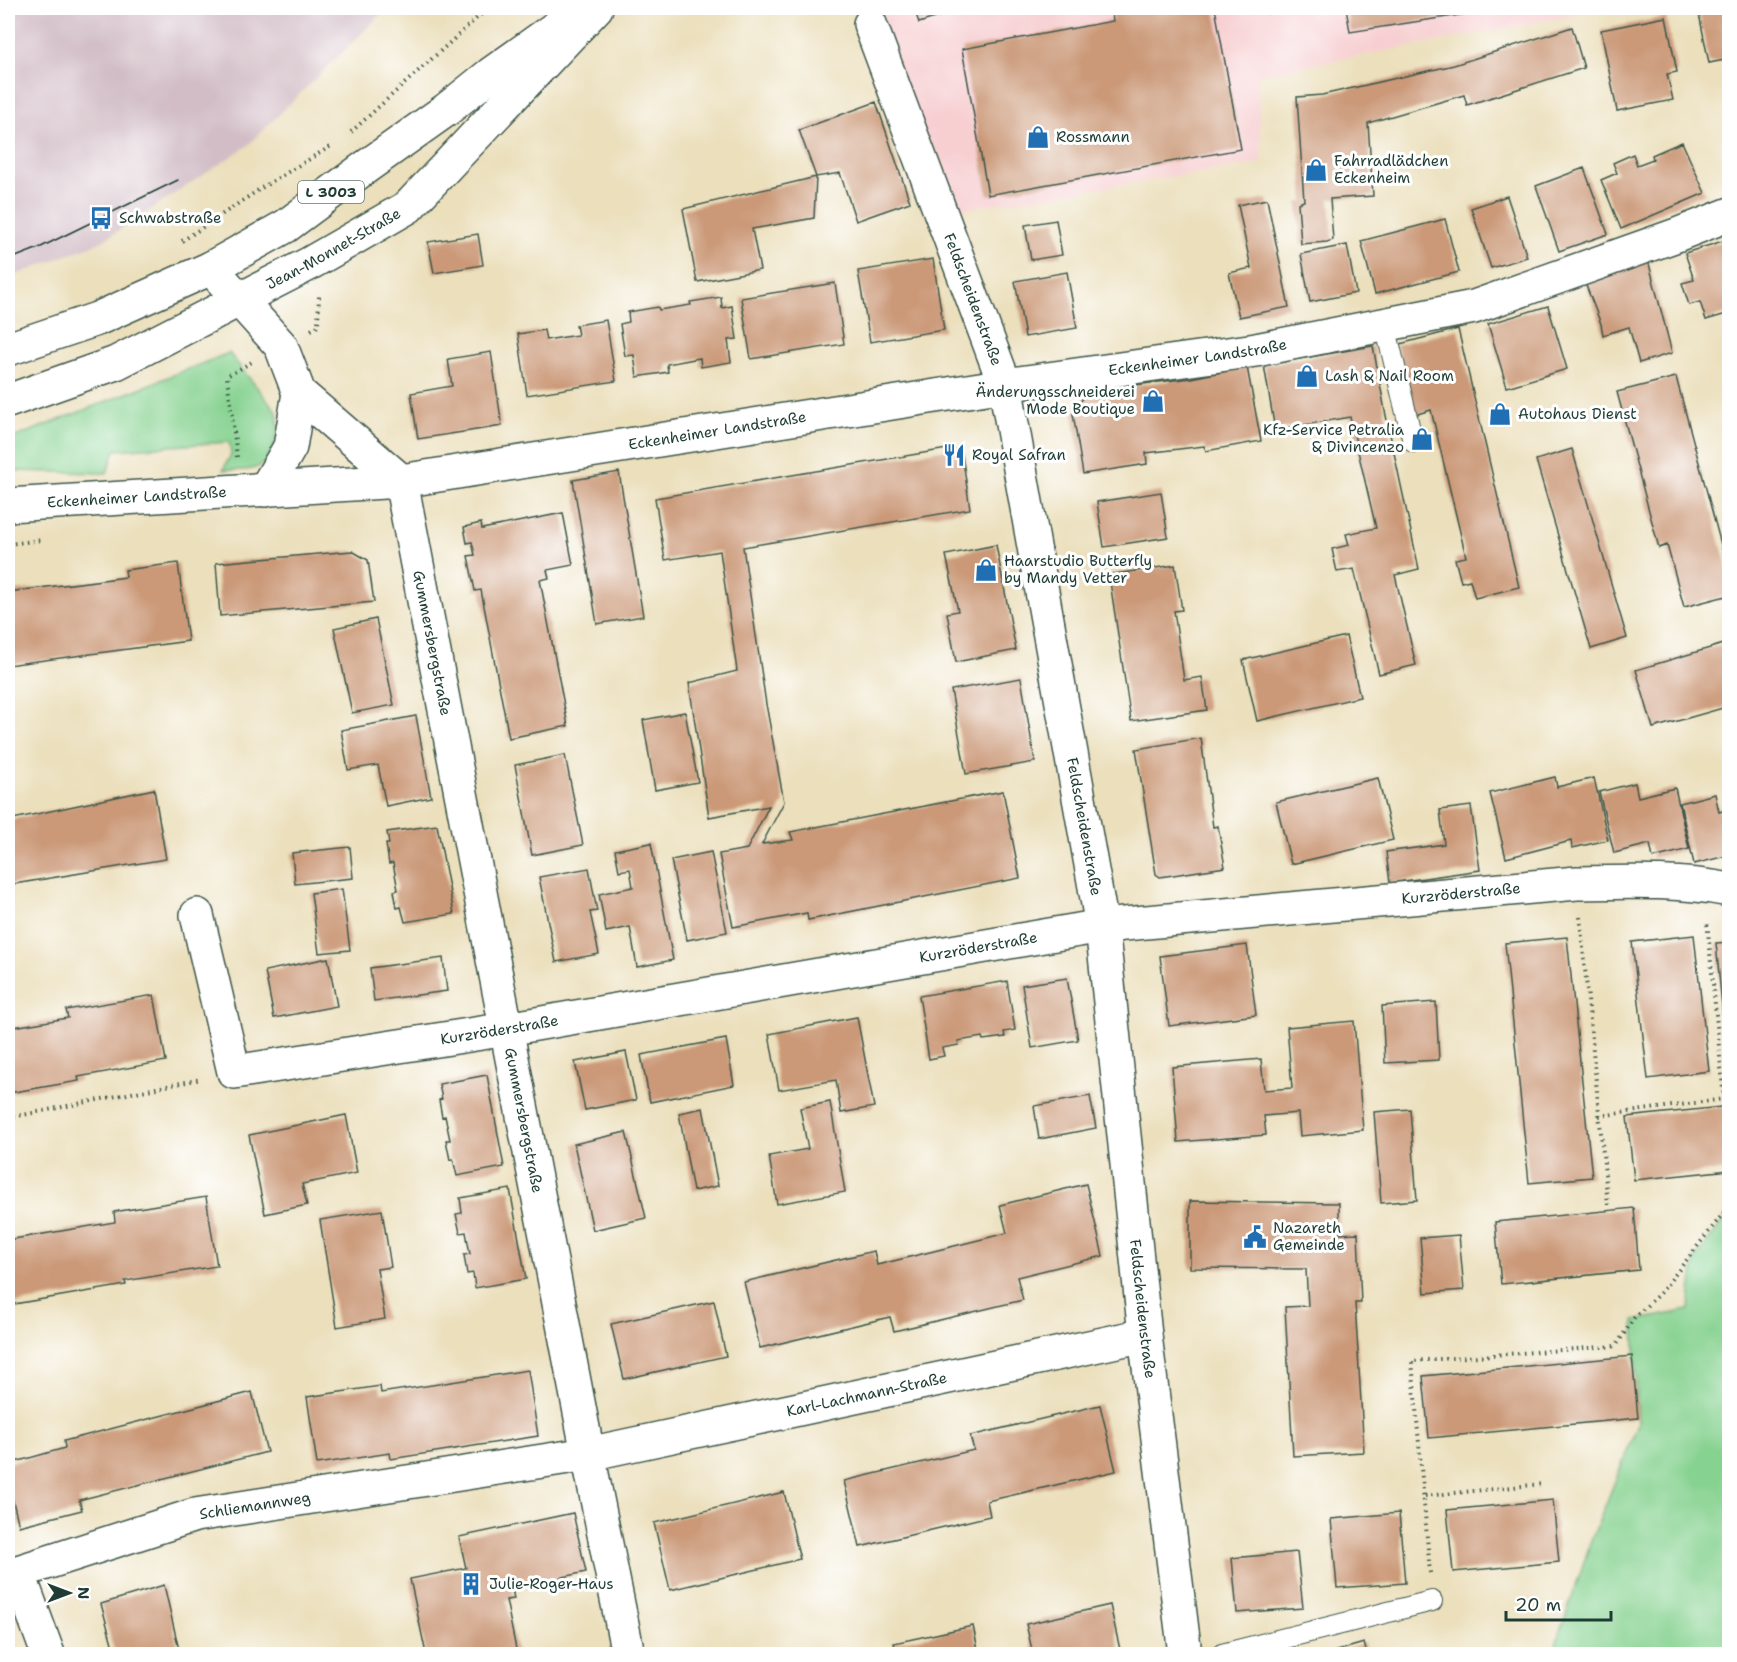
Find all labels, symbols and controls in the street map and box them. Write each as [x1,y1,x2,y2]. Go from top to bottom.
shop icon: Rossmann [1025,124,1051,150]
place label: Rossmann [1056,127,1130,147]
place label: Fahrradlädchen Eckenheim [1334,151,1448,188]
shop icon: Fahrradlädchen Eckenheim [1303,157,1329,183]
road number: L 3003 [298,181,364,203]
street label: Jean-Monnet-Straße [263,203,404,294]
bus stop icon: Schwabstraße [88,205,114,231]
place label: Schwabstraße [119,208,221,228]
street label: Feldscheidenstraße [939,230,1007,368]
street label: Eckenheimer Landstraße [1107,334,1289,380]
shop icon: Lash & Nail Room [1294,363,1320,389]
place label: Lash & Nail Room [1325,366,1454,386]
place label: Änderungsschneiderei Mode Boutique [976,382,1135,419]
shop icon: Änderungsschneiderei Mode Boutique [1140,388,1166,414]
shop icon: Autohaus Dienst [1487,401,1513,427]
place label: Autohaus Dienst [1518,404,1637,424]
street label: Eckenheimer Landstraße [627,407,808,455]
place label: Kfz-Service Petralia & Divincenzo [1263,420,1405,457]
shop icon: Kfz-Service Petralia & Divincenzo [1409,426,1435,452]
restaurant icon: Royal Safran [941,442,967,468]
place label: Royal Safran [972,445,1066,465]
street label: Eckenheimer Landstraße [46,482,227,513]
place label: Haarstudio Butterfly by Mandy Vetter [1004,551,1152,588]
shop icon: Haarstudio Butterfly by Mandy Vetter [973,557,999,583]
street label: Gummersbergstraße [408,569,456,717]
street label: Feldscheidenstraße [1062,756,1106,897]
street label: Kurzröderstraße [1401,878,1521,909]
street label: Kurzröderstraße [918,927,1039,967]
street label: Kurzröderstraße [439,1010,560,1049]
street label: Gummersbergstraße [500,1046,548,1195]
place label: Nazareth Gemeinde [1273,1218,1345,1255]
public building icon: Nazareth Gemeinde [1242,1224,1268,1250]
street label: Feldscheidenstraße [1125,1238,1160,1380]
street label: Karl-Lachmann-Straße [785,1368,949,1421]
street label: Schliemannweg [198,1487,312,1524]
north arrow [39,1563,99,1623]
building icon: Julie-Roger-Haus [458,1571,484,1597]
place label: Julie-Roger-Haus [489,1574,614,1594]
scale bar [1506,1584,1611,1622]
text: N [73,1587,94,1599]
text: 20 m [1515,1593,1561,1617]

